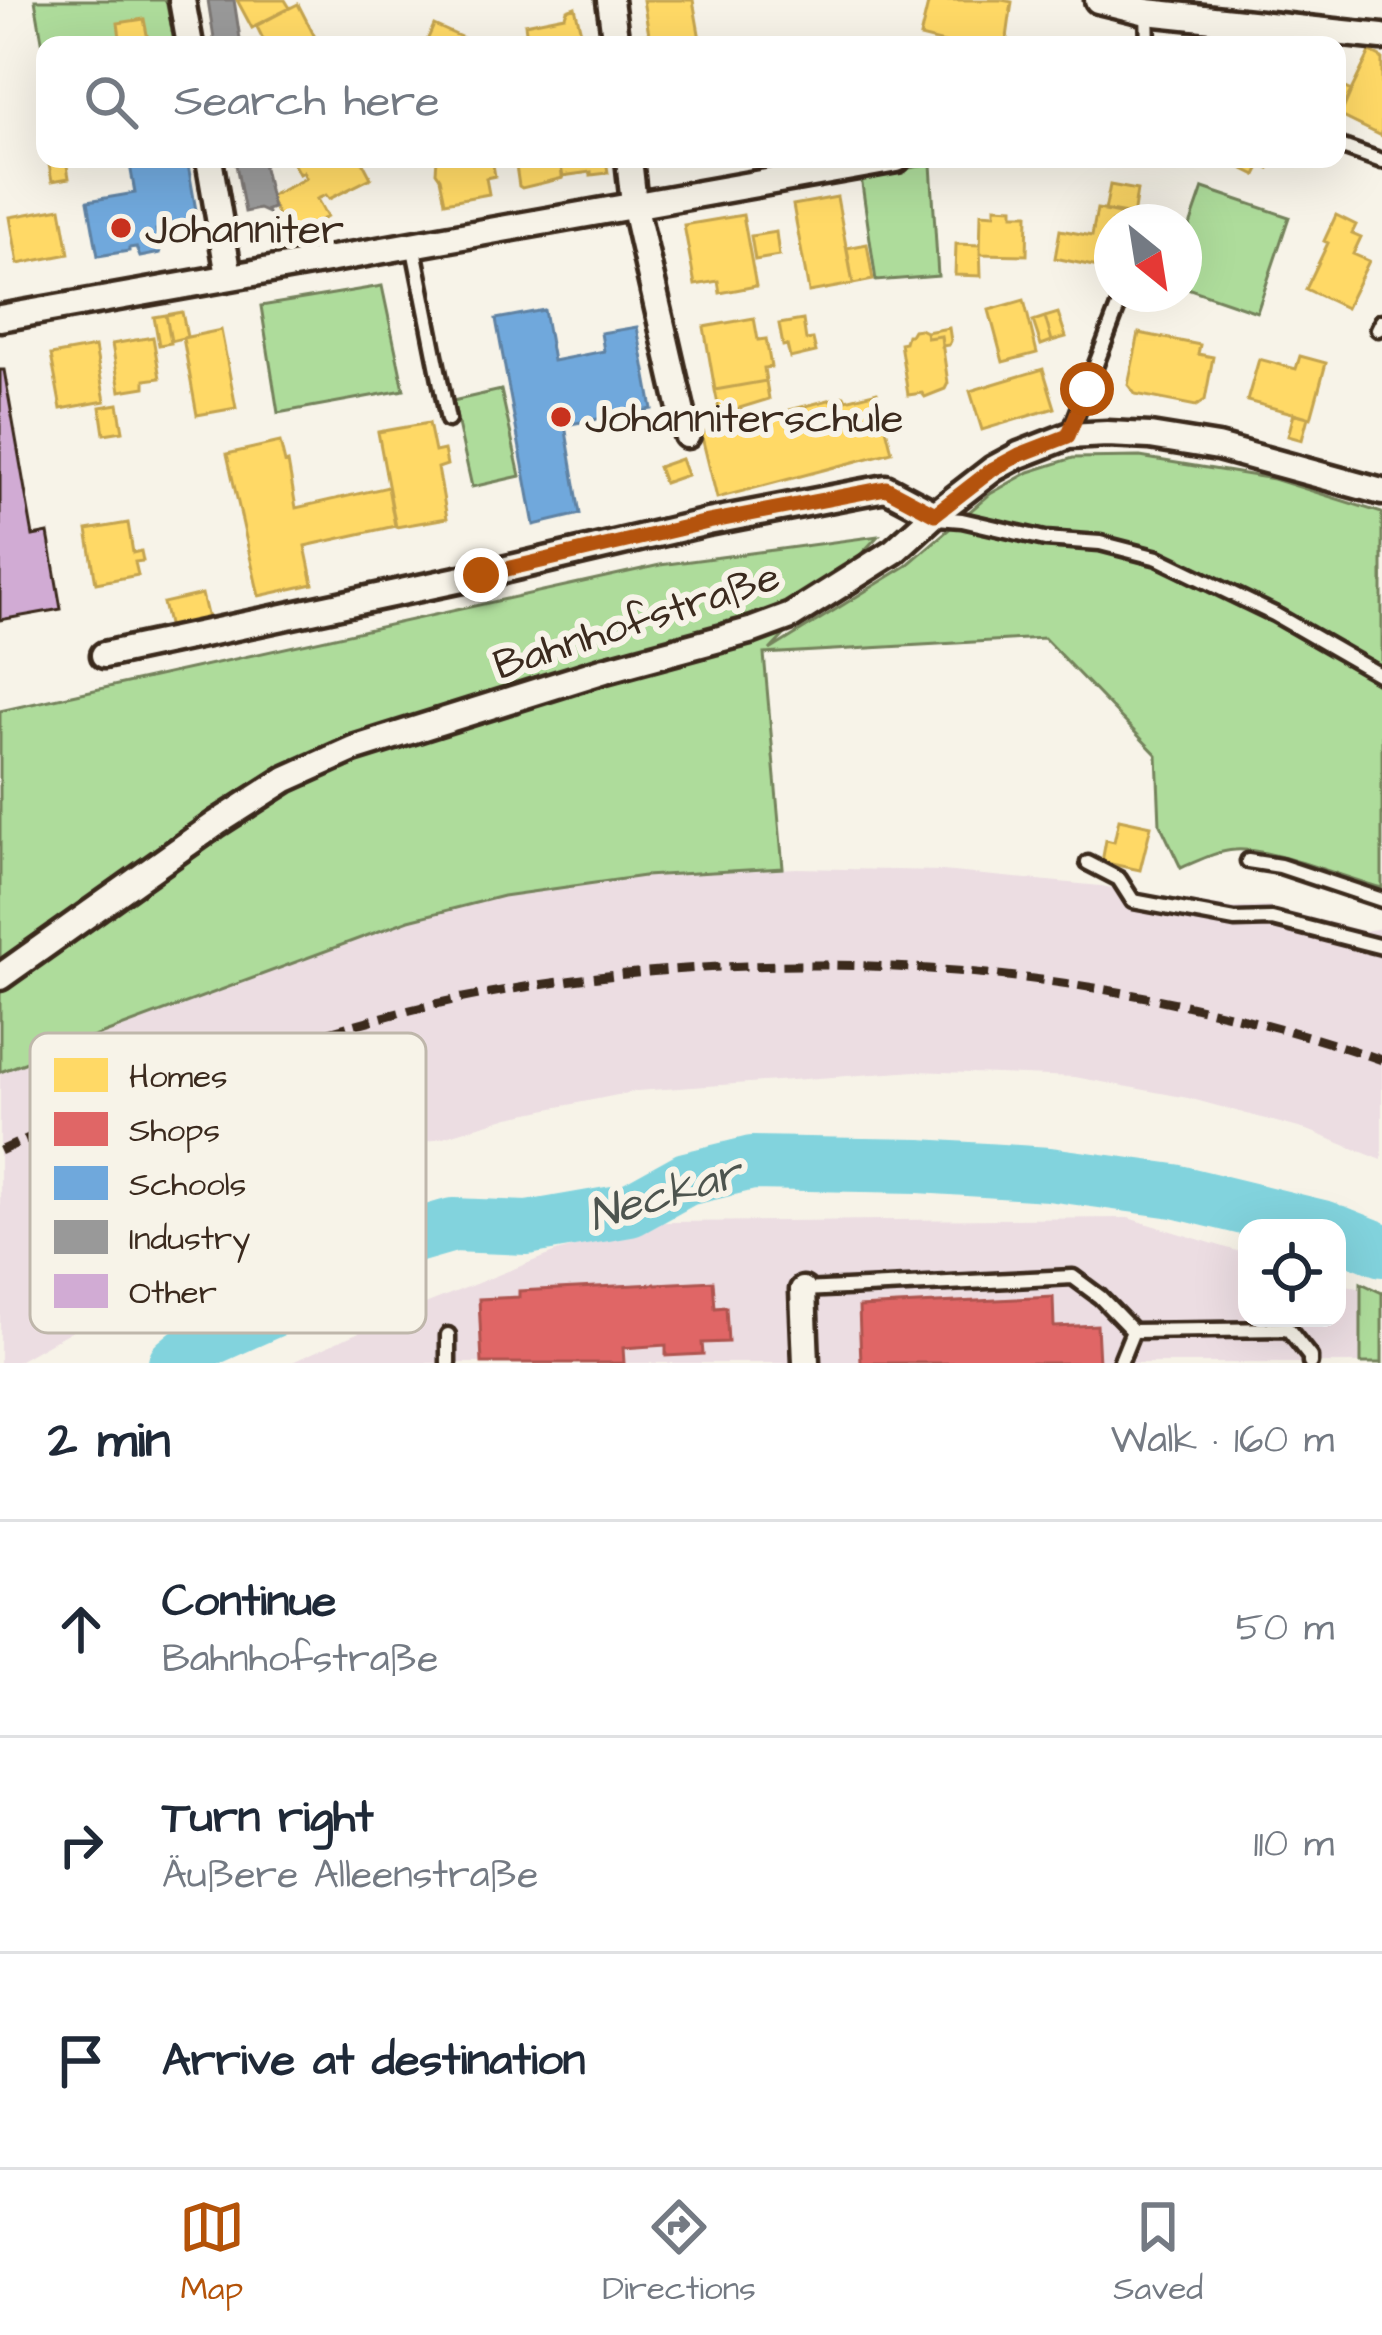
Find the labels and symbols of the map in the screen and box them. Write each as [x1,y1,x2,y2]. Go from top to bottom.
place label: Johanniter [145,202,344,260]
north arrow [1094,204,1202,312]
marker: Johanniter [108,215,134,241]
route start [1060,362,1114,416]
place label: Johanniterschule [585,391,903,449]
marker: Johanniterschule [548,404,574,430]
route end [454,548,508,602]
street label: Bahnhofstraße [486,548,787,695]
legend [30,1033,426,1333]
text: Homes [129,1054,228,1100]
text: Shops [129,1108,220,1154]
water label: Neckar [581,1141,753,1247]
text: Schools [129,1162,246,1208]
text: Industry [129,1216,250,1263]
text: Other [129,1270,217,1316]

